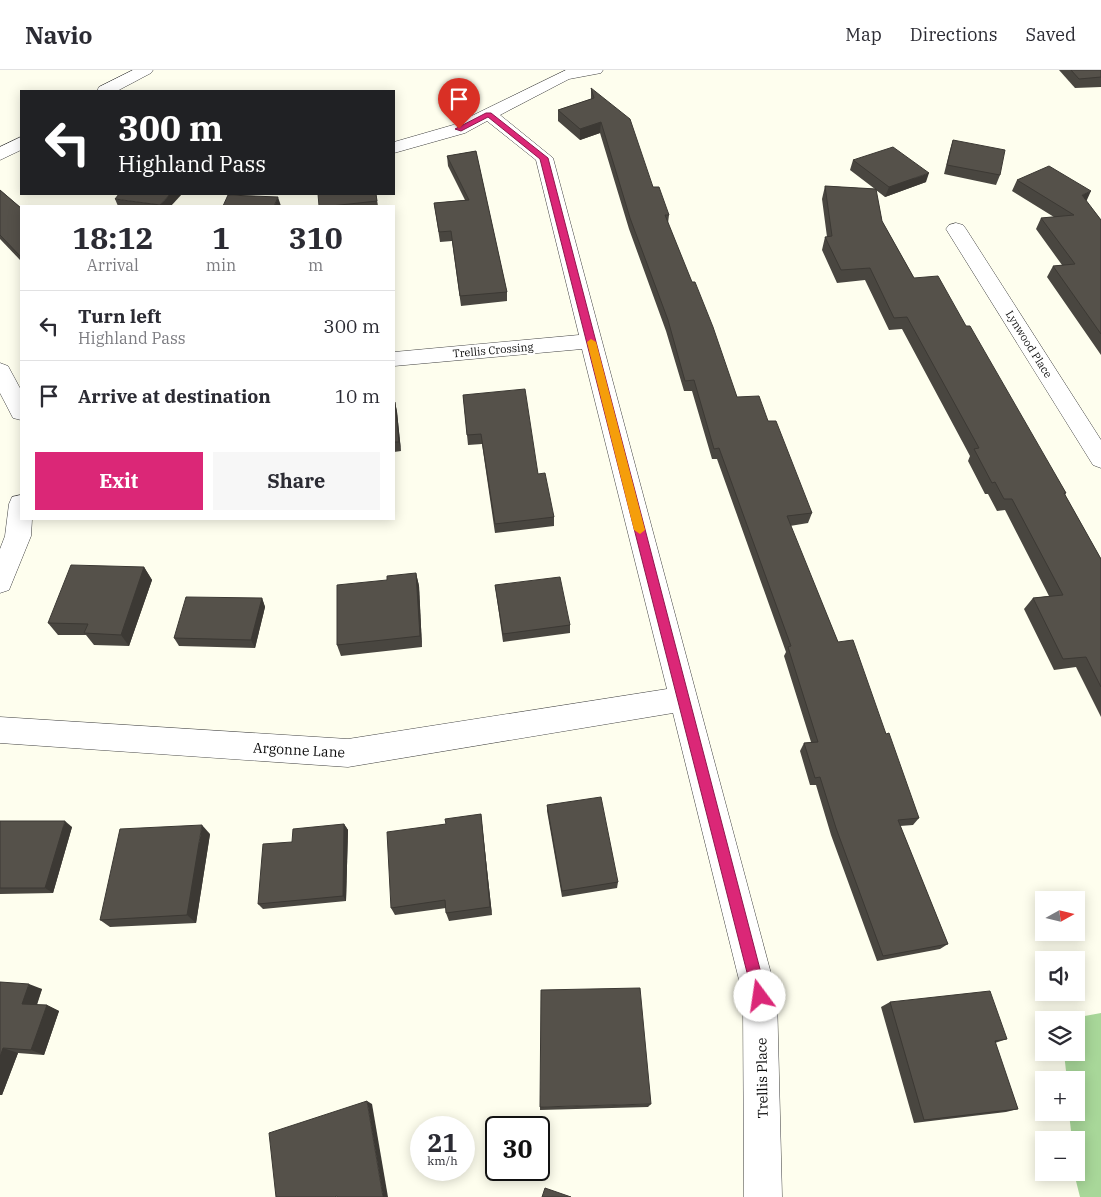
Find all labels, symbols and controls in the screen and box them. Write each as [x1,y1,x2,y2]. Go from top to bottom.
text: Navio [25,19,93,51]
text: Map [845,23,882,46]
text: Directions [910,23,998,46]
text: Saved [1026,23,1076,46]
pin [438,78,480,129]
icon: arrive [445,85,473,113]
text: 300 m [118,105,223,151]
icon: left [35,110,100,175]
text: Highland Pass [118,149,266,178]
text: 18:12 [72,218,153,257]
text: 1 [212,218,230,257]
text: 310 [289,218,343,257]
text: Arrival [87,255,139,275]
text: min [206,255,236,275]
text: m [308,255,323,275]
text: Turn left [78,304,161,328]
street label: Lynwood Place [1003,308,1055,380]
icon: left [35,312,63,340]
text: 300 m [323,314,380,338]
text: Highland Pass [78,328,186,348]
street label: Trellis Crossing [452,339,534,361]
icon: arrive [35,382,63,410]
text: Arrive at destination [78,384,271,408]
text: 10 m [335,384,380,408]
button: Exit [35,452,203,510]
button: Share [213,452,380,510]
street label: Argonne Lane [252,739,346,761]
north arrow [1035,891,1085,941]
map controls [1035,891,1085,1181]
button: sound [1035,951,1085,1001]
position arrow [733,969,785,1021]
button: layers [1035,1011,1085,1061]
street label: Trellis Place [752,1037,772,1119]
button: + [1035,1071,1085,1121]
speed limit sign: 30 [485,1116,550,1181]
text: 21 [427,1126,458,1159]
button: − [1035,1131,1085,1181]
text: km/h [427,1153,458,1168]

